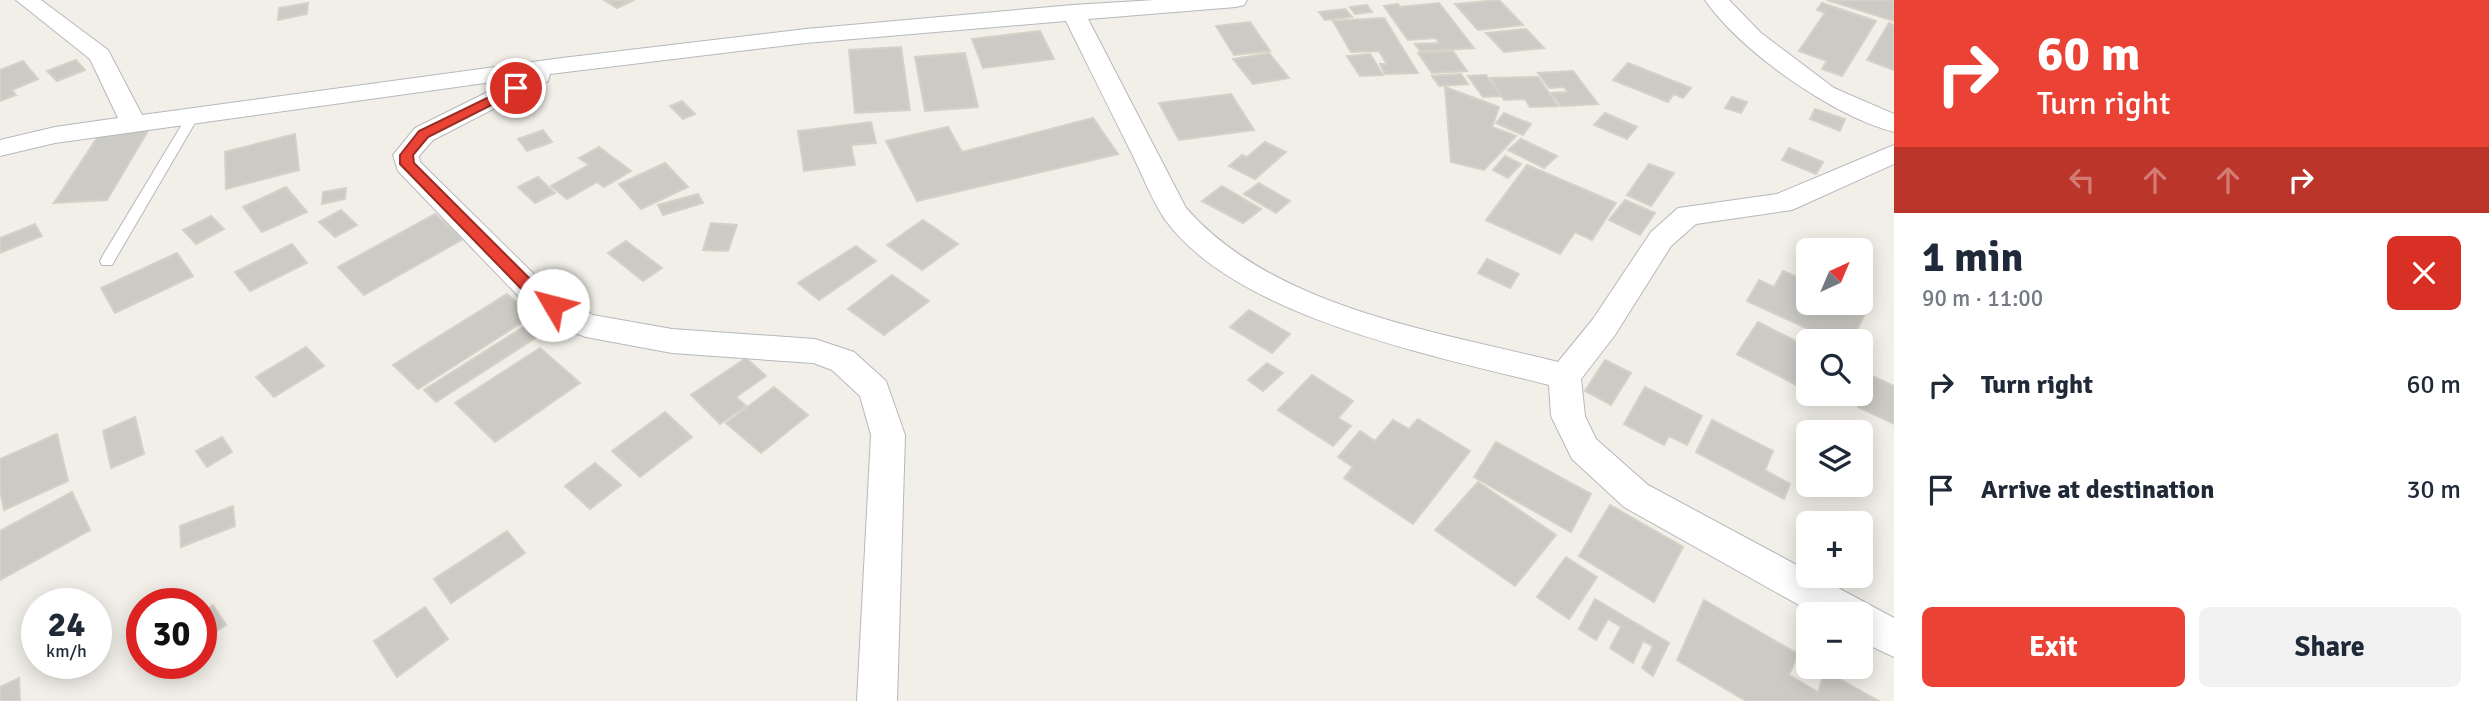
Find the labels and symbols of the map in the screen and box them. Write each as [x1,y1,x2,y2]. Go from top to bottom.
pin [486,58,546,118]
north arrow [1796,238,1872,315]
position arrow [516,268,590,342]
speed limit sign: 30 [126,588,217,679]

